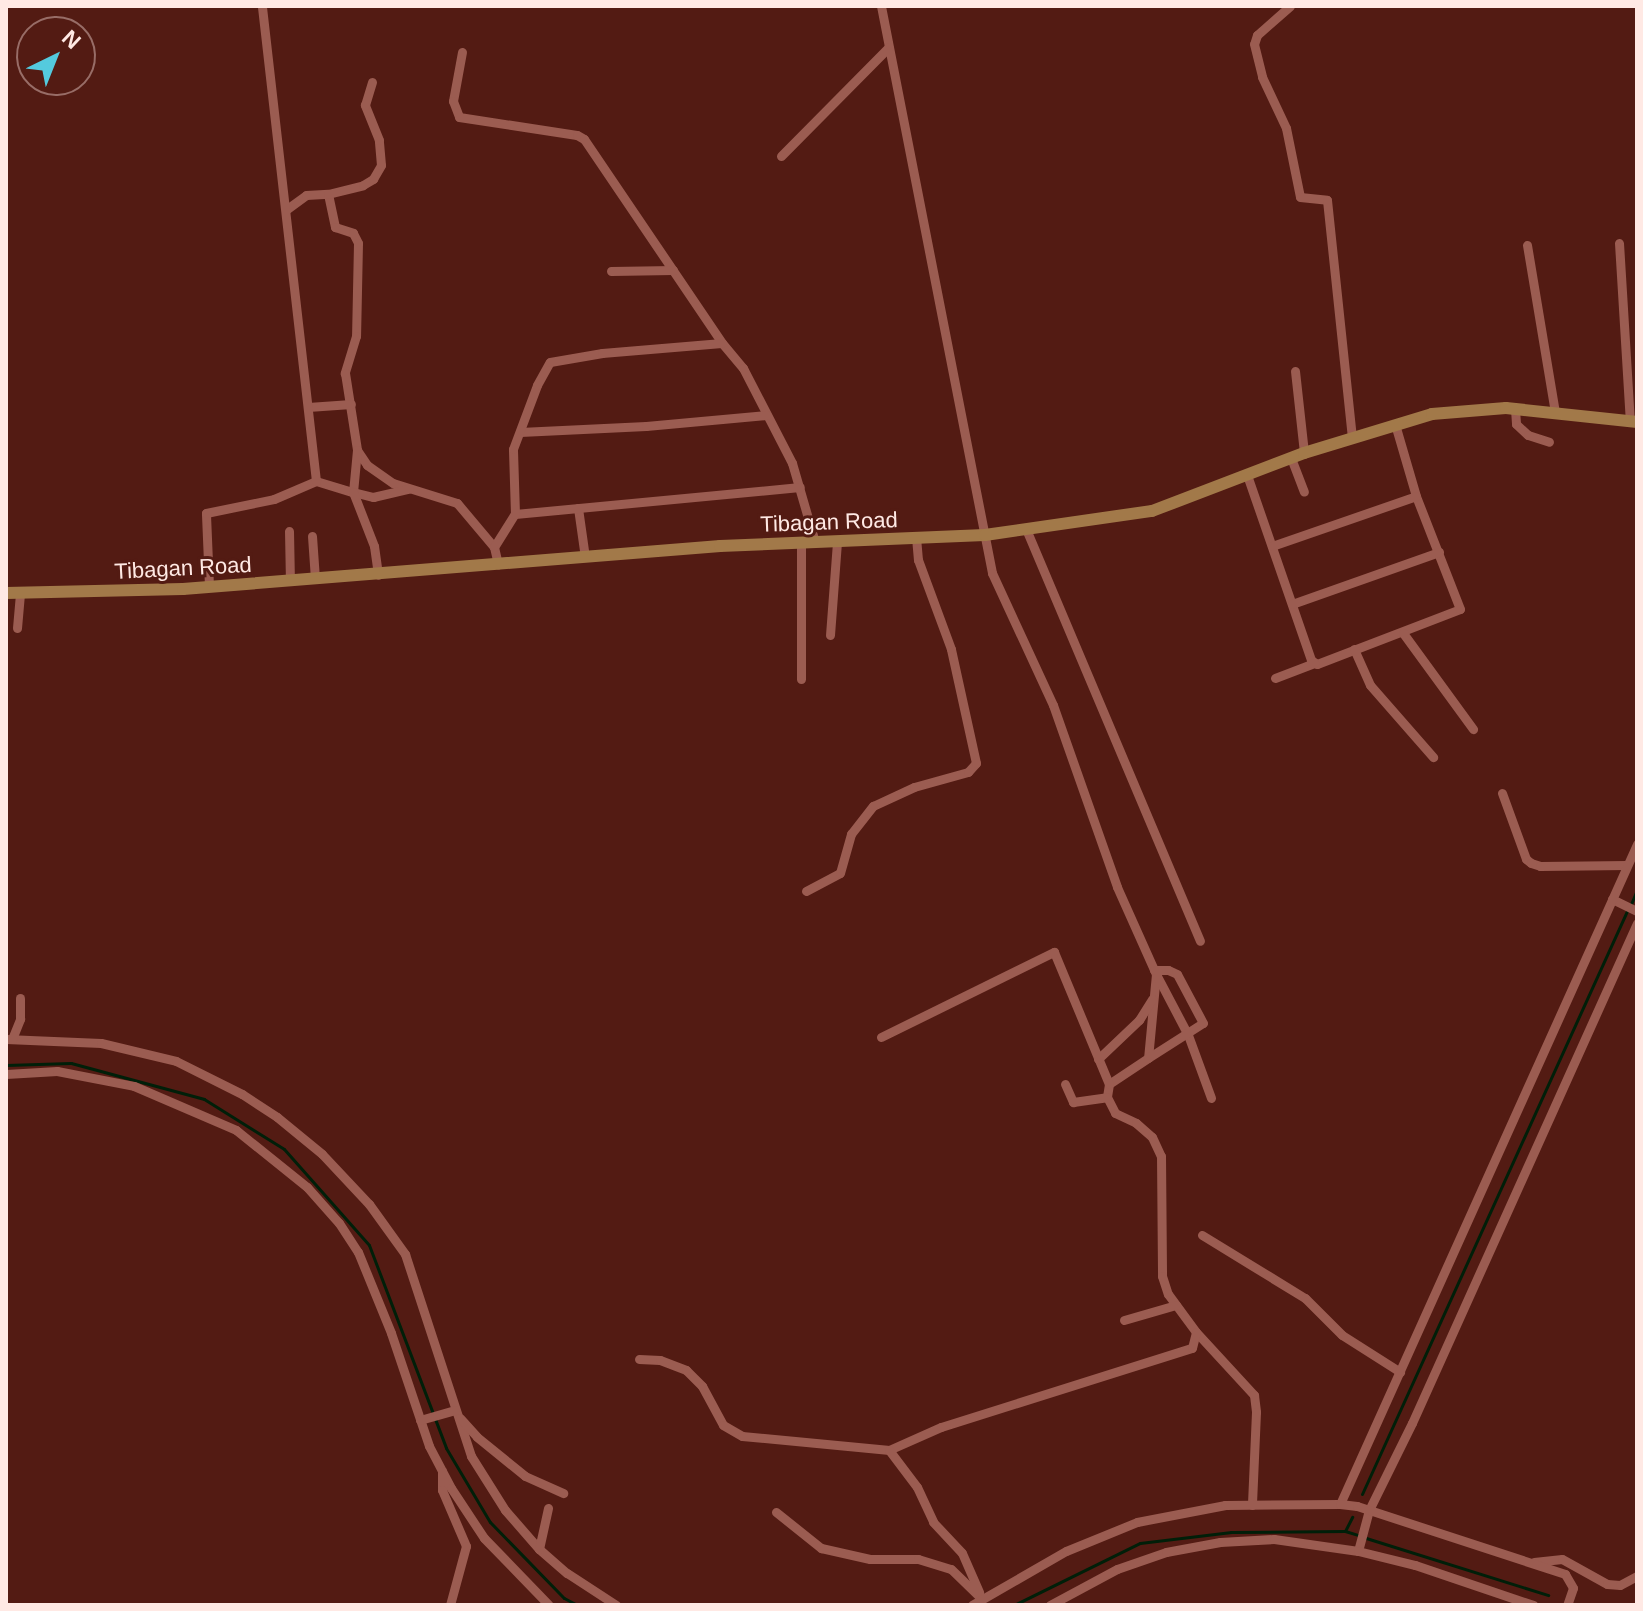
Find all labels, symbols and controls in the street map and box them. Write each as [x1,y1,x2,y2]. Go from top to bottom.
north arrow [16,16,96,96]
text: N [57,25,86,54]
street label: Tibagan Road [760,506,898,538]
street label: Tibagan Road [114,551,252,585]

